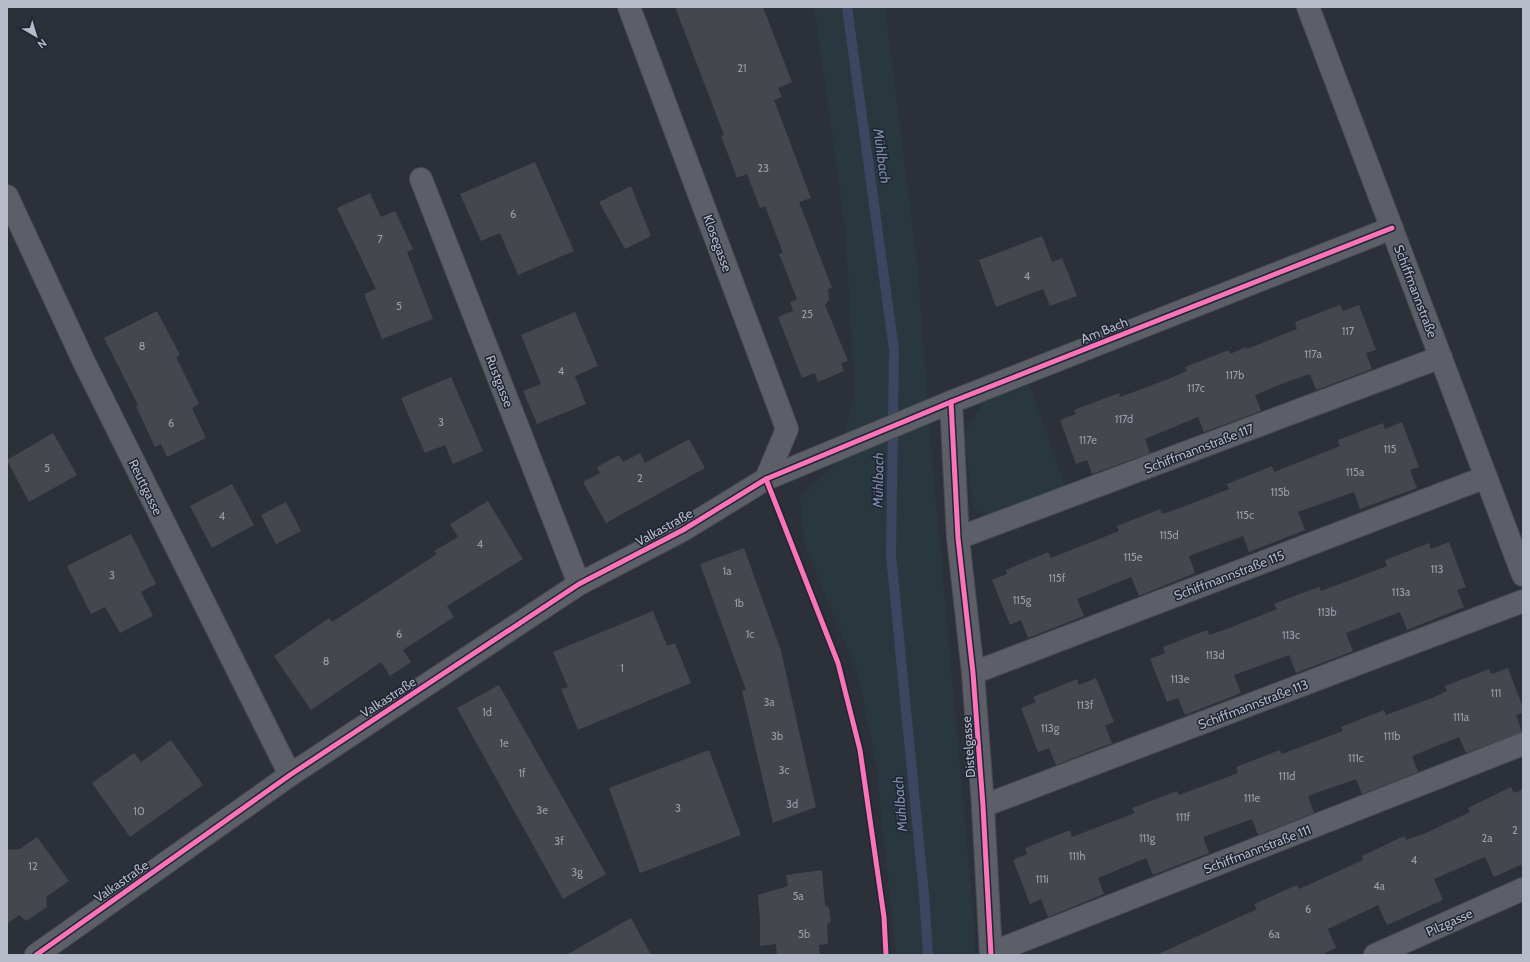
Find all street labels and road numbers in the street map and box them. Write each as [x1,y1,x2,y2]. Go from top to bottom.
street label: Klosegasse [700,212,736,274]
street label: Schiffmannstraße [1391,242,1441,340]
street label: Am Bach [1078,313,1130,347]
street label: Rustgasse [483,353,517,410]
street label: Schiffmannstraße 117 [1142,420,1256,476]
street label: Reuttgasse [126,457,166,518]
street label: Valkastraße [633,505,696,549]
street label: Schiffmannstraße 115 [1172,547,1286,603]
street label: Valkastraße [357,673,419,721]
street label: Schiffmannstraße 113 [1196,676,1310,732]
street label: Distelgasse [958,715,978,778]
street label: Schiffmannstraße 111 [1201,821,1313,877]
street label: Valkastraße [91,856,152,906]
street label: Pilzgasse [1423,905,1475,939]

